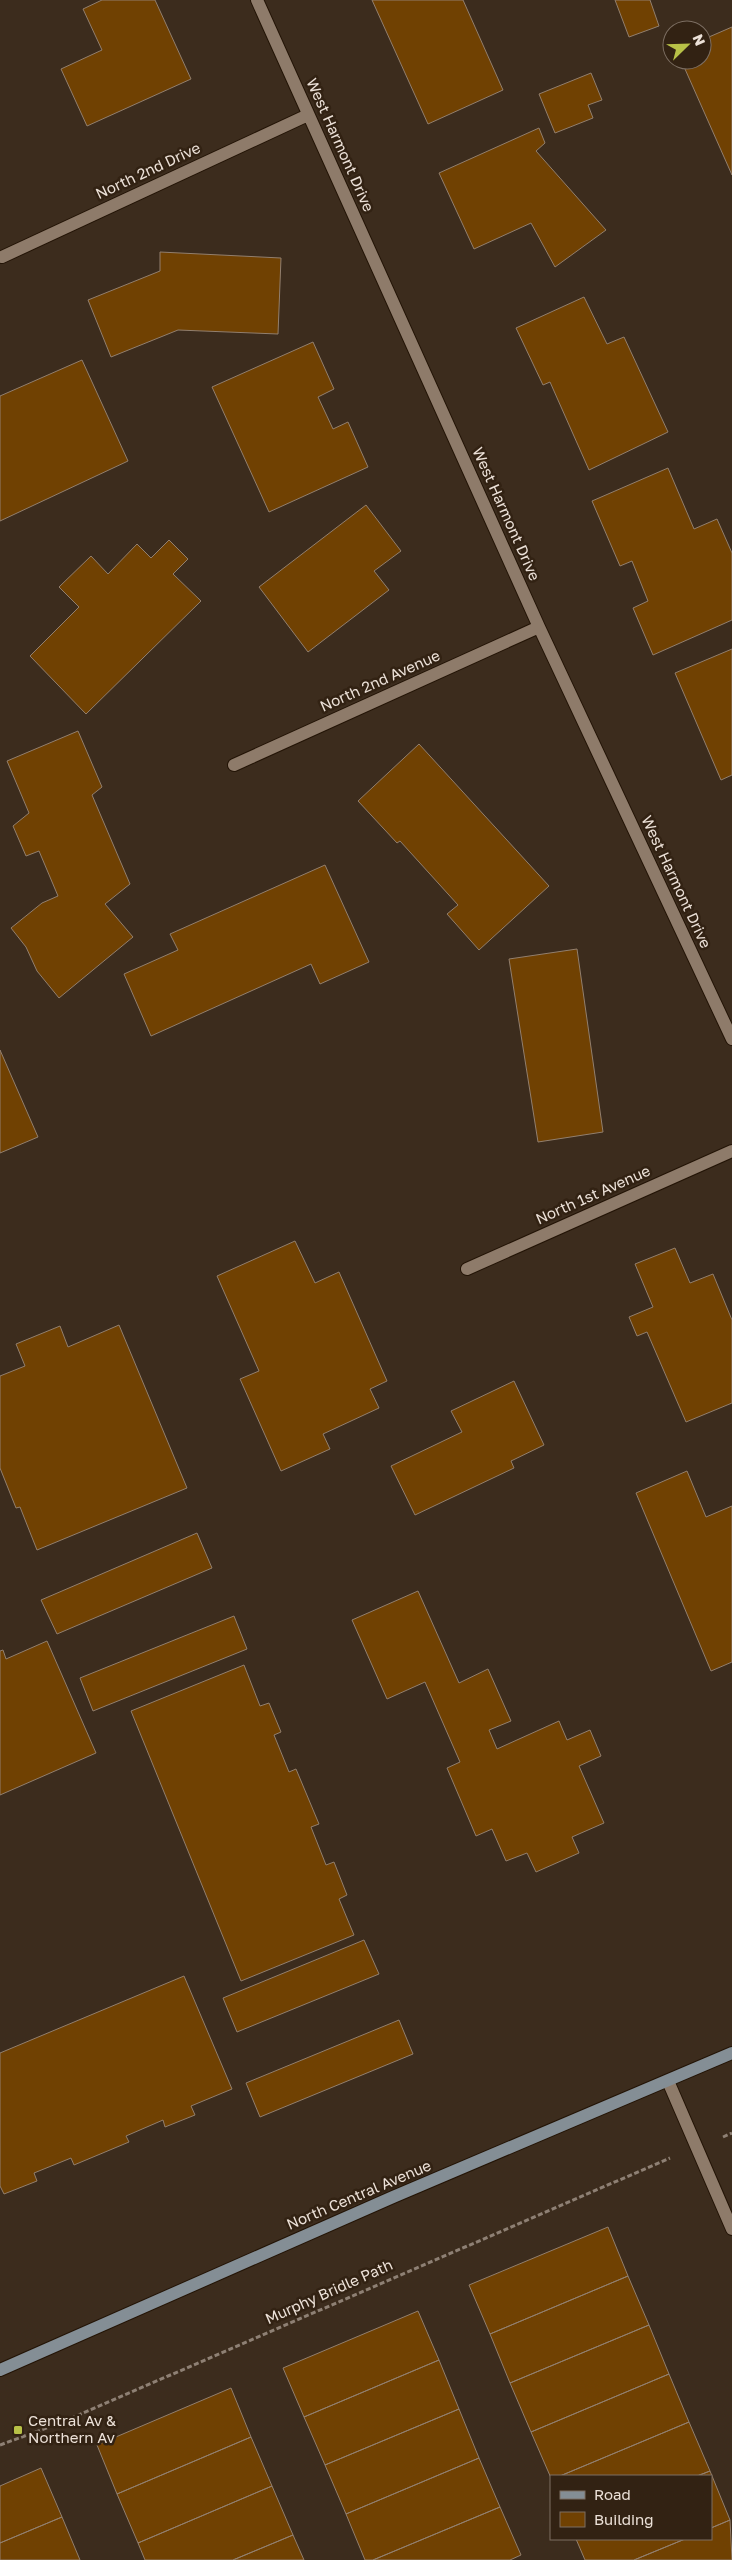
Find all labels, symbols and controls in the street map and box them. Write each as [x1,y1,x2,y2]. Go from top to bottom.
north arrow [662,20,712,70]
text: N [690,32,709,48]
street label: West Harmont Drive [303,75,379,214]
street label: North 2nd Drive [92,138,203,202]
street label: West Harmont Drive [469,444,545,583]
street label: North 2nd Avenue [317,645,443,715]
street label: West Harmont Drive [638,812,716,951]
street label: North 1st Avenue [533,1161,653,1227]
street label: North Central Avenue [284,2155,434,2233]
street label: Murphy Bridle Path [262,2255,395,2327]
place label: Central Av & Northern Av [28,2411,116,2446]
marker: Central Av & Northern Av [12,2424,24,2436]
legend [550,2475,712,2540]
text: Road [594,2485,631,2503]
text: Building [594,2510,654,2528]

